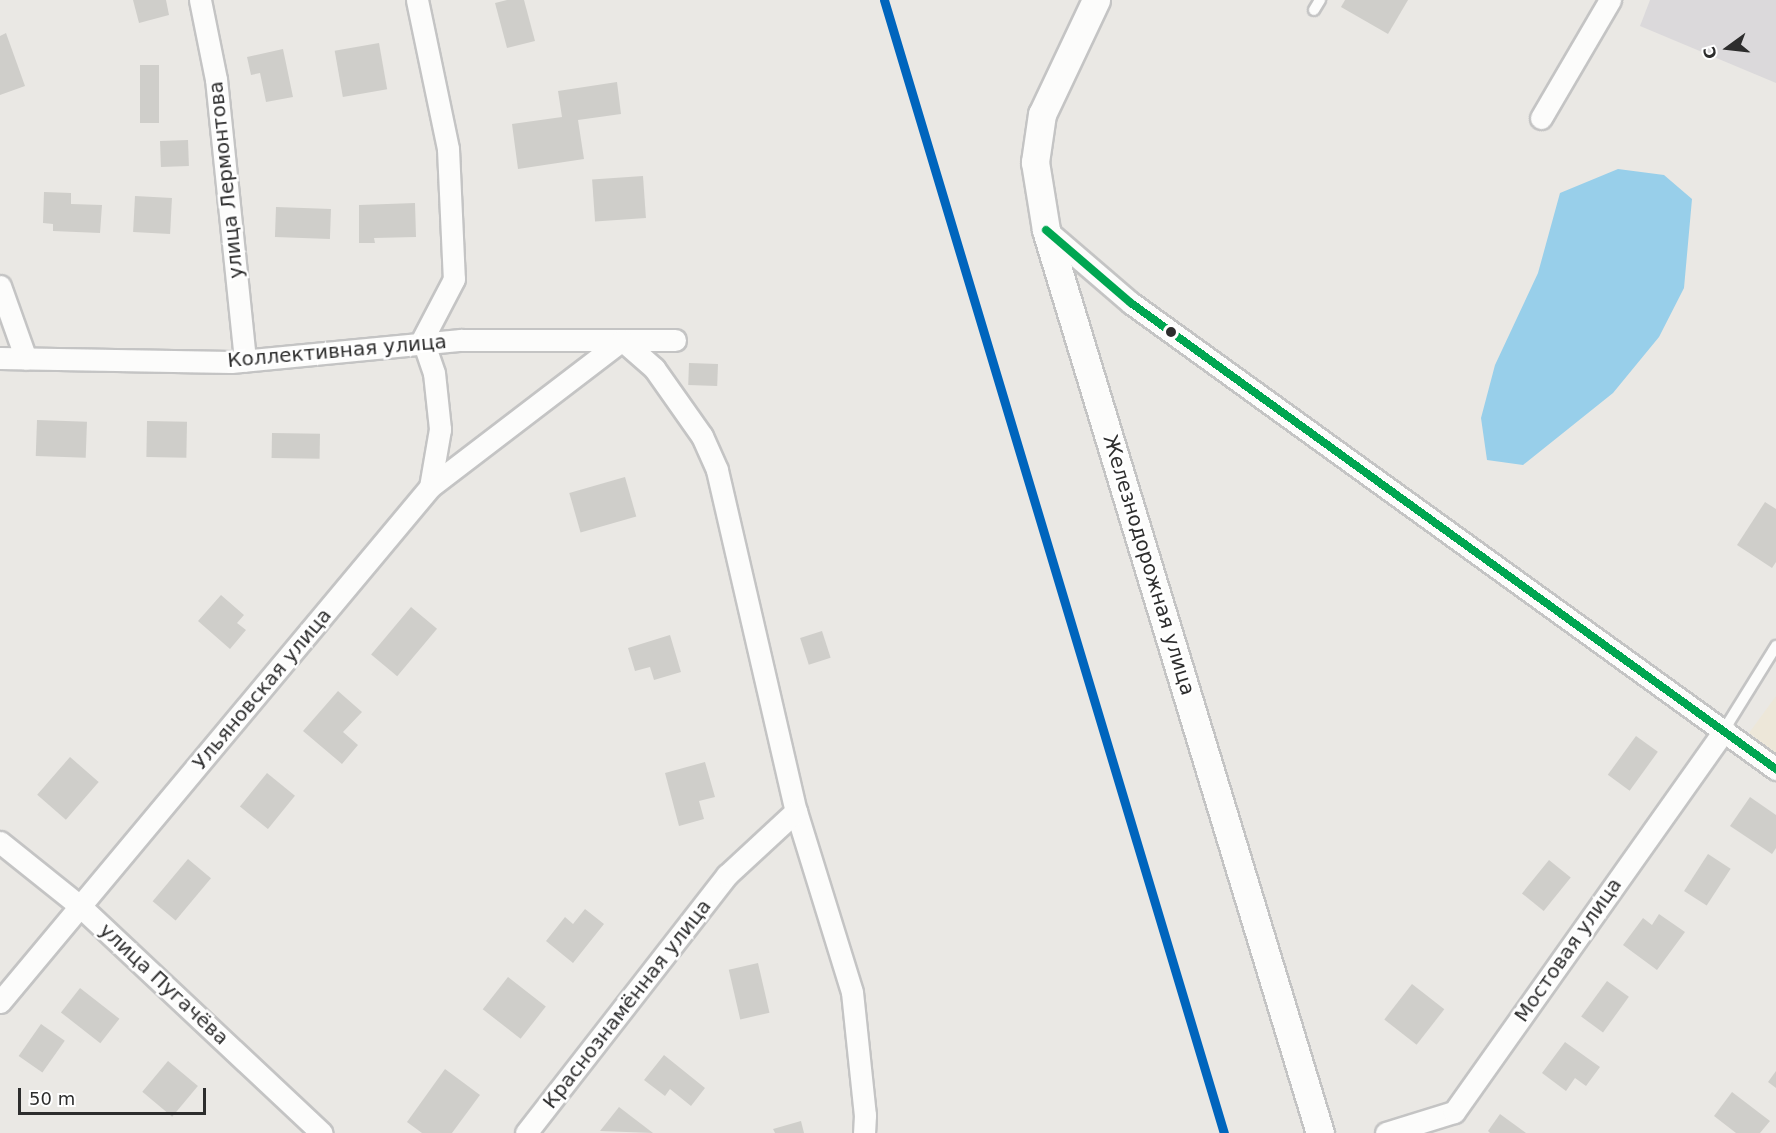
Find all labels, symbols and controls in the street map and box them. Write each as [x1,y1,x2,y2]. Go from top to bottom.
north arrow [1698,18,1758,78]
text: С [1699,45,1721,61]
street label: улица Лермонтова [204,80,248,280]
unlabelled marker [1165,326,1177,338]
street label: Коллективная улица [226,329,448,373]
street label: Железнодорожная улица [1098,432,1200,698]
street label: Ульяновская улица [188,603,336,775]
street label: Мостовая улица [1509,873,1627,1027]
street label: Краснознамённая улица [538,895,716,1113]
street label: улица Пугачёва [95,918,233,1050]
scale bar [21,1076,208,1114]
text: 50 m [29,1088,75,1109]

